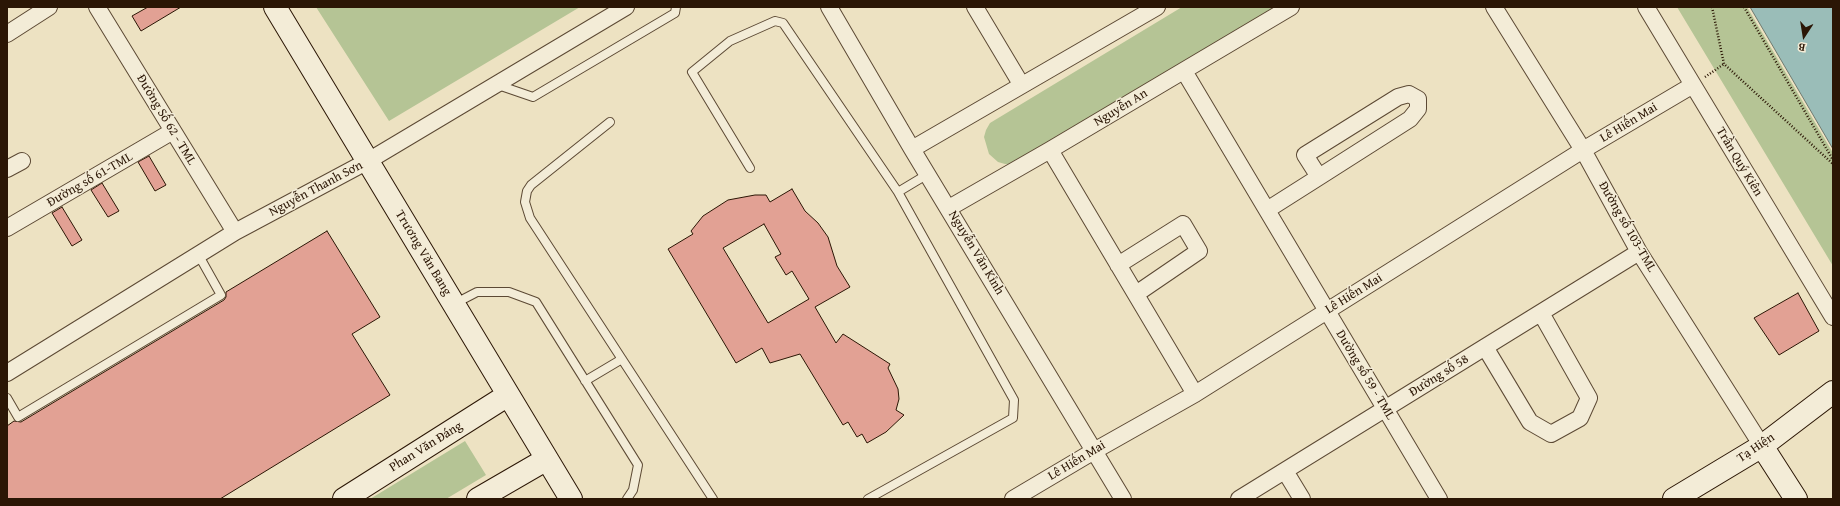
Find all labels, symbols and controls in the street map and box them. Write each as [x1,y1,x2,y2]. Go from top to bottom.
north arrow [1784,16,1824,56]
text: B [1797,39,1807,56]
street label: Đường Số 62 - TML [133,72,199,168]
street label: Nguyễn An [1091,86,1151,130]
street label: Lê Hiến Mai [1597,100,1661,146]
street label: Trần Quý Kiên [1712,125,1766,199]
street label: Đường số 61-TML [45,149,135,211]
street label: Nguyễn Thanh Sơn [267,158,365,220]
street label: Đường số 103-TML [1595,179,1659,275]
street label: Trương Văn Bang [391,207,455,299]
street label: Nguyễn Văn Kỉnh [945,208,1007,298]
street label: Lê Hiến Mai [1323,270,1385,318]
street label: Dường số 59 - TML [1332,327,1398,423]
street label: Đường số 58 [1406,352,1472,400]
street label: Phan Văn Đáng [387,418,465,476]
street label: Tạ Hiện [1734,430,1778,466]
street label: Lê Hiến Mai [1045,438,1109,484]

